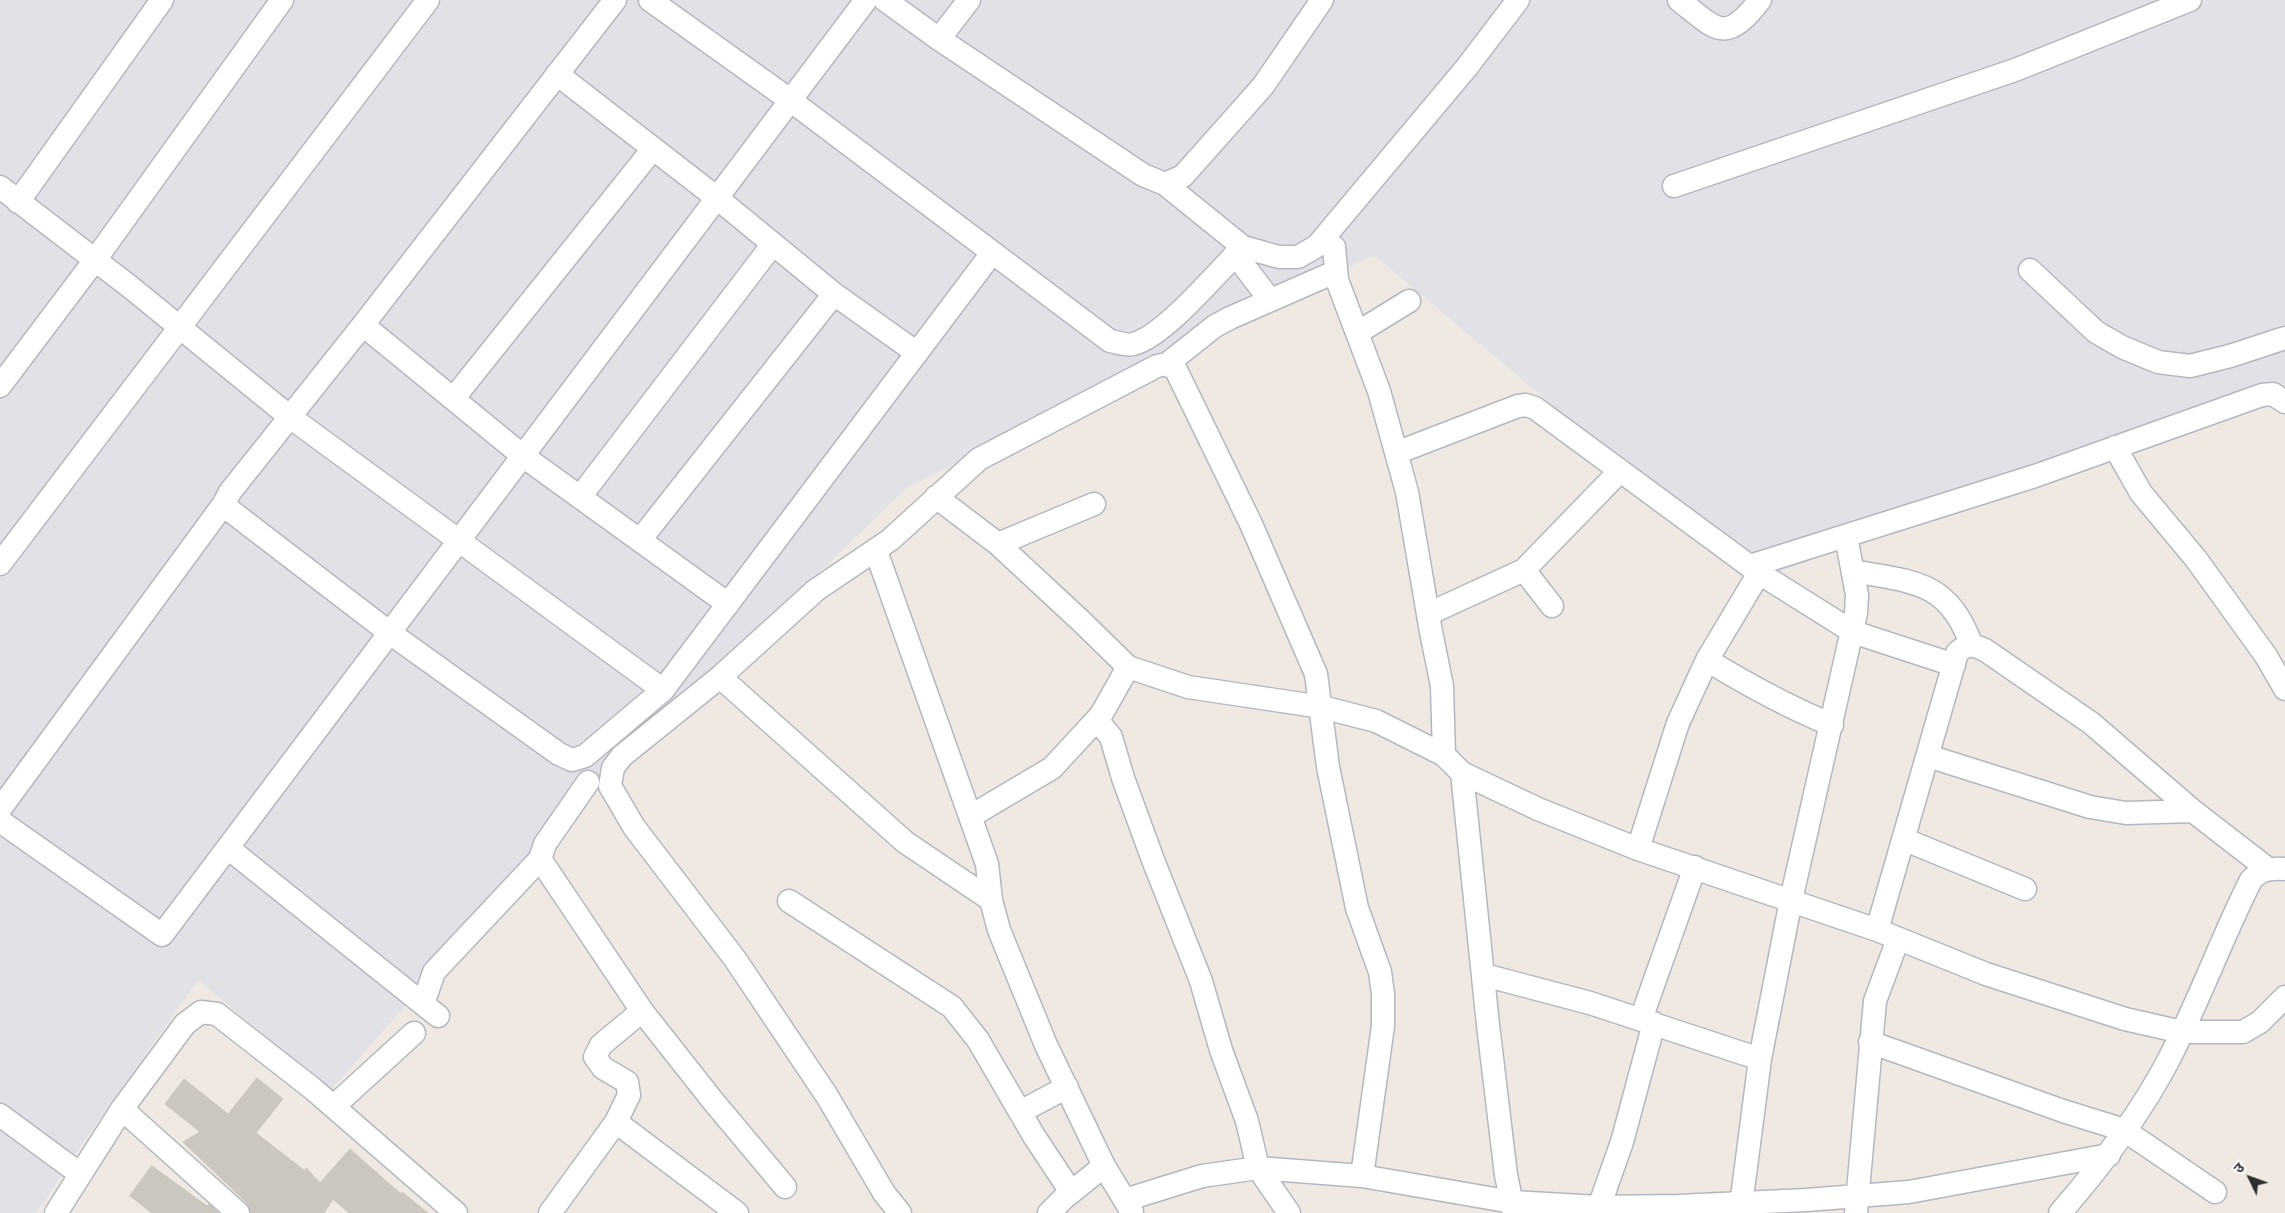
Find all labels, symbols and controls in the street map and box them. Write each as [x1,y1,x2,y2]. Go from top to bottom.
north arrow [2225,1153,2275,1203]
text: उ [2229,1159,2248,1177]

